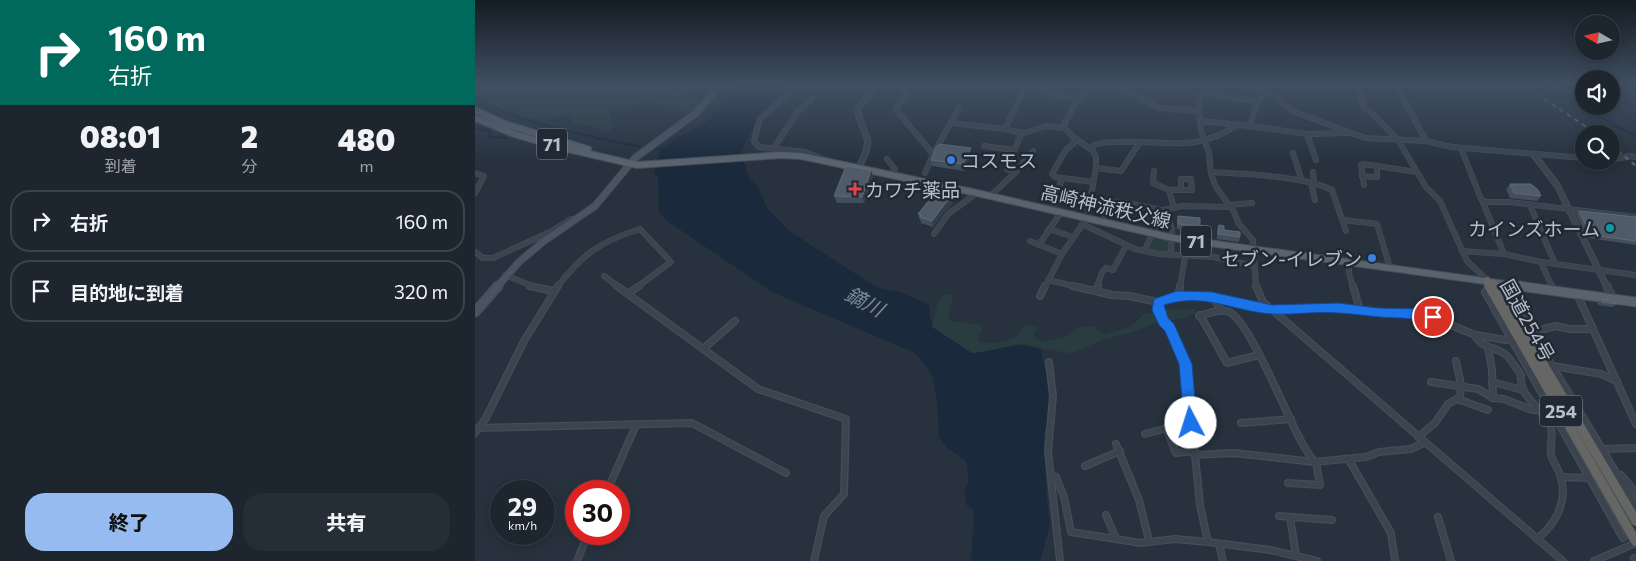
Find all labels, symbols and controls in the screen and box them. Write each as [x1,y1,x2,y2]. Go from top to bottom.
text: 160 m [108,15,206,58]
north arrow [1575,15,1620,60]
map controls [1575,15,1620,170]
icon: right [25,20,90,85]
text: 右折 [108,62,152,89]
button: sound [1575,70,1620,115]
text: 08:01 [80,117,161,154]
text: 2 [241,117,258,154]
text: 480 [338,120,395,157]
button: search [1575,125,1620,170]
road number: 71 [537,128,567,160]
place label: コスモス [961,149,1037,172]
marker: コスモス [945,154,957,166]
text: 到着 [104,156,136,175]
text: 分 [241,156,257,175]
text: m [360,156,374,175]
place label: カワチ薬品 [865,178,960,201]
street label: 高崎神流秩父線 [1039,180,1173,232]
marker: カワチ薬品 [849,183,861,195]
icon: right [27,207,55,235]
text: 160 m [396,210,448,233]
text: 右折 [70,211,108,234]
place label: カインズホーム [1468,217,1600,240]
marker: カインズホーム [1604,222,1616,234]
road number: 71 [1181,226,1211,256]
place label: セブン-イレブン [1221,247,1362,270]
marker: セブン-イレブン [1366,252,1378,264]
street label: 国道254号 [1496,275,1560,365]
icon: arrive [27,277,55,305]
text: 320 m [394,280,448,303]
text: 目的地に到着 [70,281,184,304]
water label: 鏑川 [842,281,890,322]
pin [1412,296,1454,338]
icon: arrive [1419,303,1447,331]
position arrow [1164,396,1216,448]
road number: 254 [1540,396,1582,426]
speed limit sign: 30 [565,480,630,545]
text: 29 [508,491,537,521]
button: 終了 [25,493,233,551]
button: 共有 [243,493,450,551]
text: km/h [508,518,537,532]

